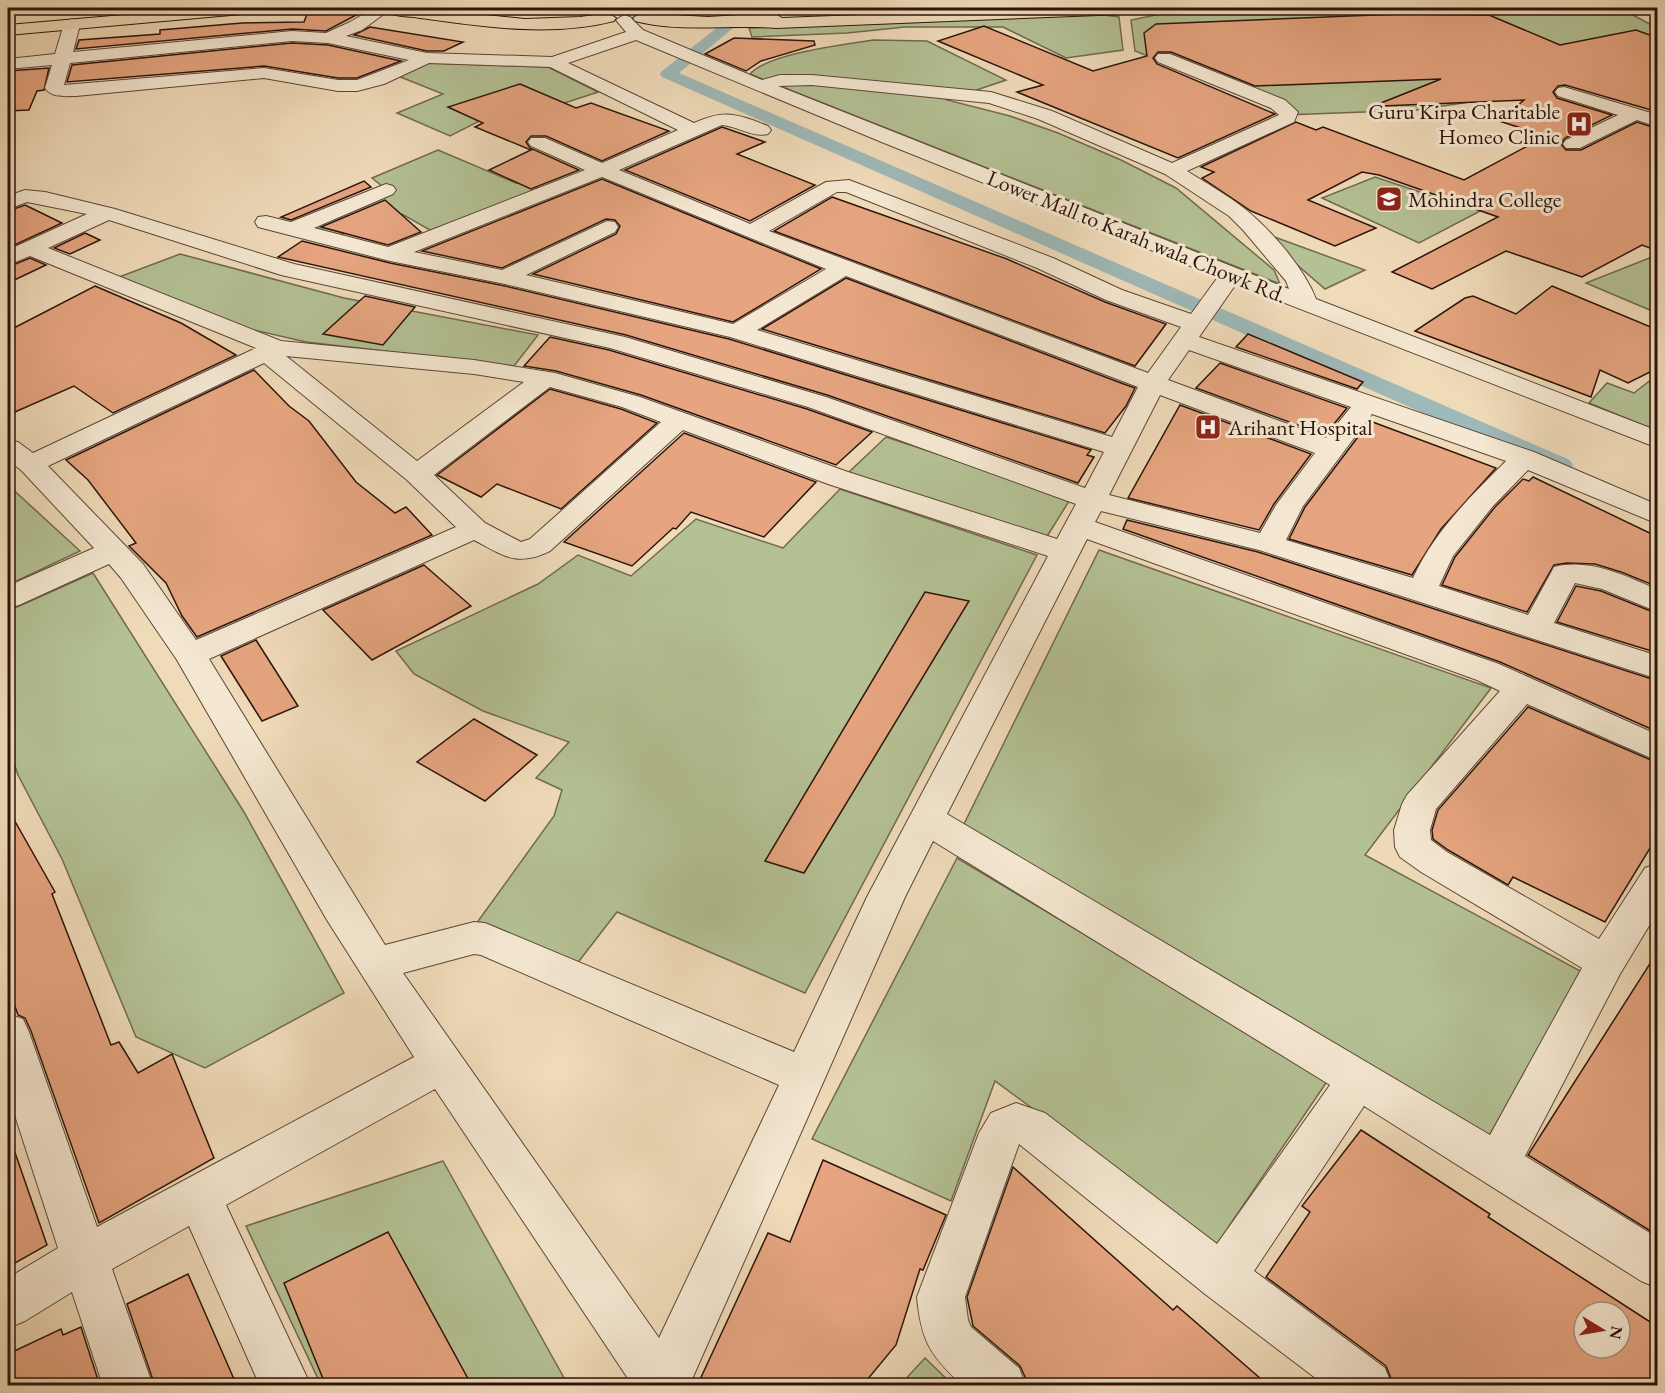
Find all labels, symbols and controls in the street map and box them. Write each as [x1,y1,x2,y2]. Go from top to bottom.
place label: Guru Kirpa Charitable Homeo Clinic [1368,97,1560,151]
hospital icon: Guru Kirpa Charitable Homeo Clinic [1564,109,1594,139]
street label: Lower Mall to Karah wala Chowk Rd. [983,163,1291,310]
school or university icon: Mohindra College [1374,184,1404,214]
place label: Mohindra College [1408,185,1562,214]
hospital icon: Arihant Hospital [1193,412,1223,442]
place label: Arihant Hospital [1227,413,1373,442]
north arrow [1572,1300,1632,1360]
text: N [1605,1324,1628,1341]

